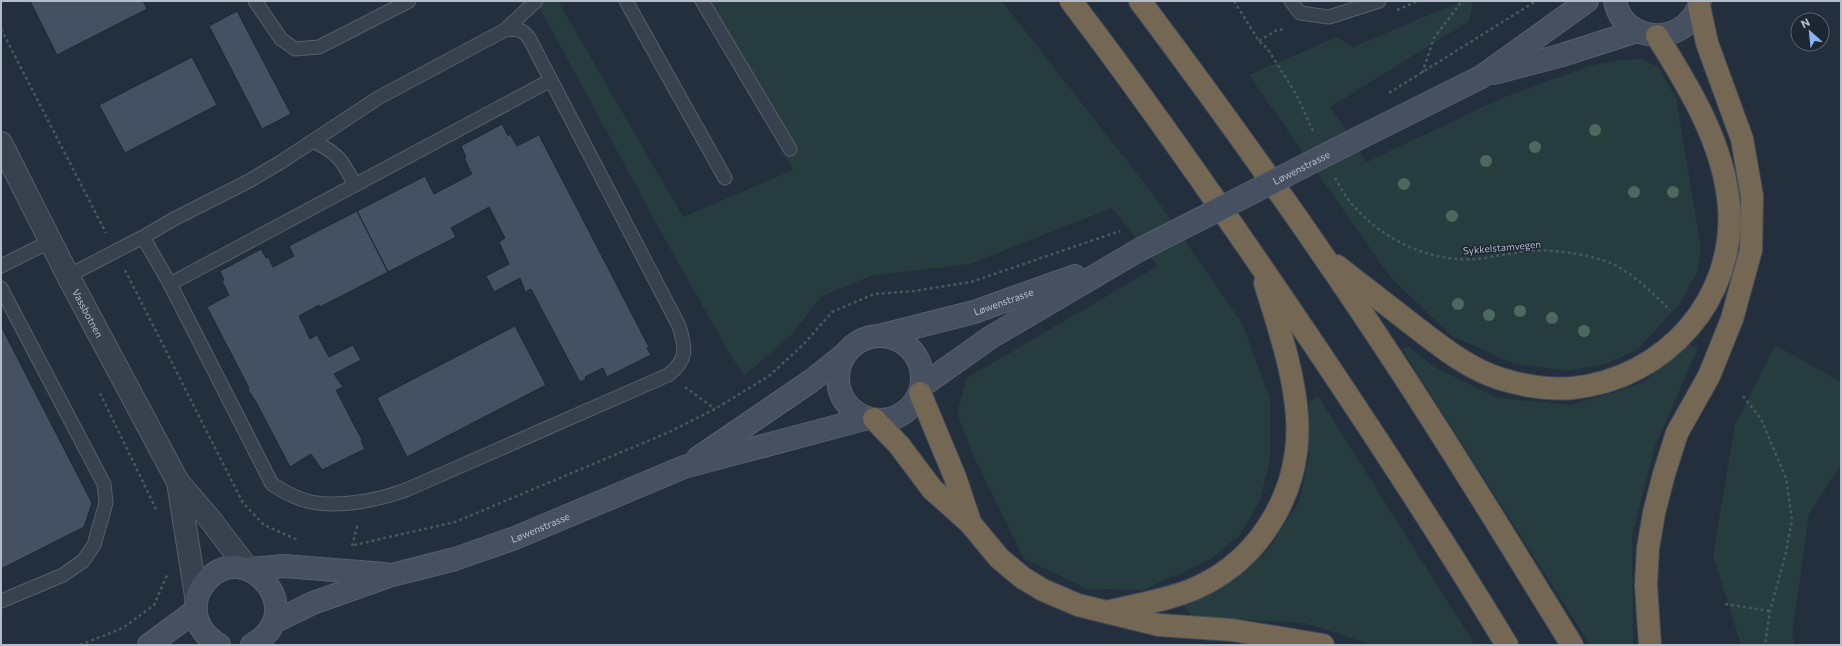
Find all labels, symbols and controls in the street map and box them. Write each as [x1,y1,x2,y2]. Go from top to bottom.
north arrow [1790,12,1830,52]
text: N [1799,15,1812,30]
street label: Løwenstrasse [1271,148,1332,187]
street label: Sykkelstamvegen [1462,238,1542,256]
street label: Løwenstrasse [972,285,1035,318]
street label: Vassbotnen [70,287,106,339]
street label: Løwenstrasse [509,510,571,545]

